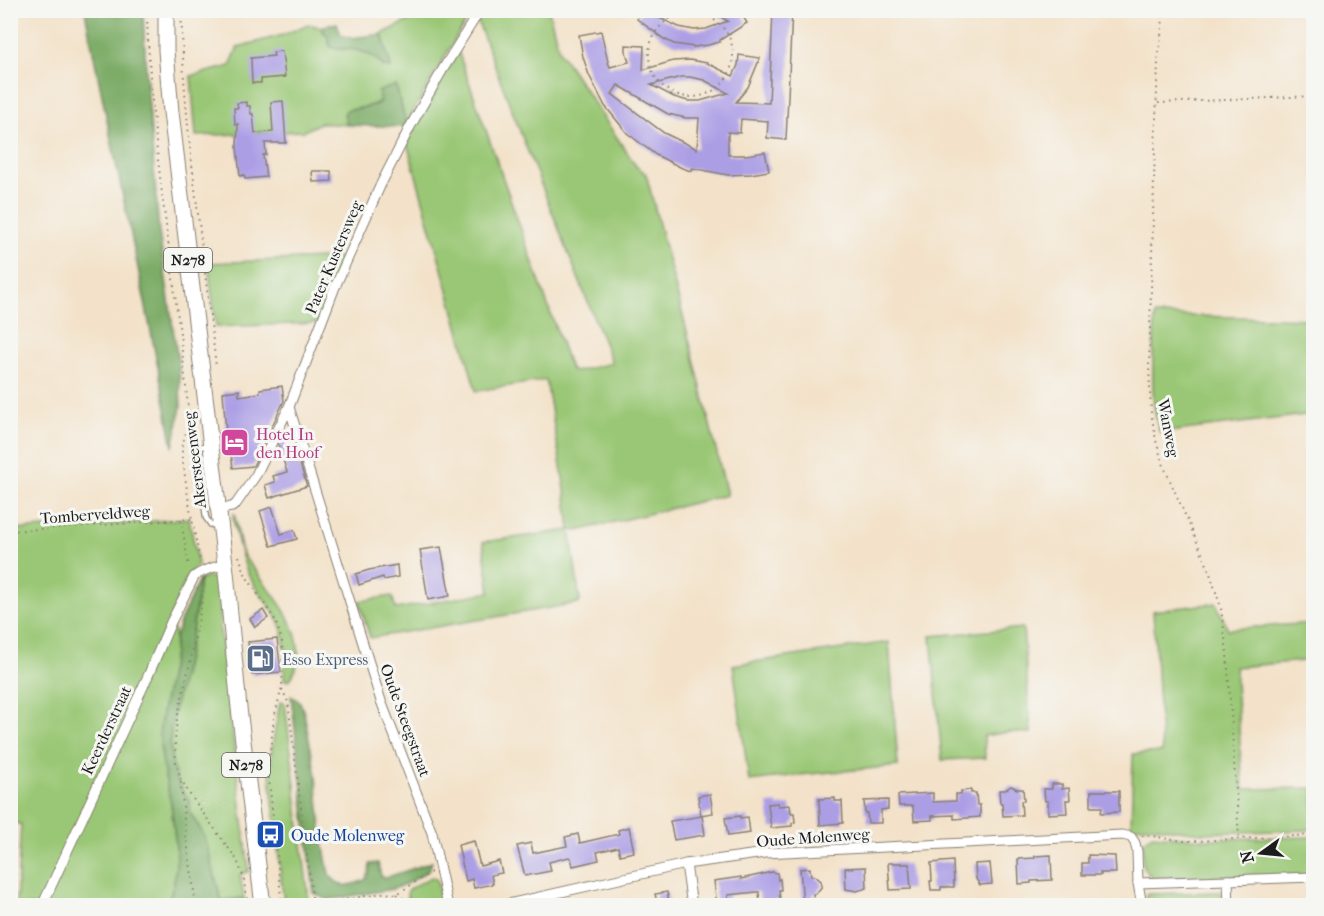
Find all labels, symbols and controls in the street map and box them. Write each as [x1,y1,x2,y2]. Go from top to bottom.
street label: Pater Kustersweg [301,197,366,317]
road number: N278 [164,248,212,272]
street label: Wanweg [1153,396,1184,459]
street label: Akersteenweg [179,410,210,511]
place label: Hotel In den Hoof [256,425,323,462]
hotel icon: Hotel In den Hoof [219,427,251,459]
street label: Tomberveldweg [39,501,151,528]
fuel station icon: Esso Express [245,643,277,675]
place label: Esso Express [282,650,368,669]
street label: Oude Steegstraat [376,661,435,780]
street label: Keerderstraat [78,682,136,778]
road number: N278 [222,753,270,777]
bus stop icon: Oude Molenweg [254,819,286,851]
north arrow [1231,823,1291,883]
street label: Oude Molenweg [756,824,871,851]
place label: Oude Molenweg [291,826,405,845]
text: N [1236,848,1258,865]

